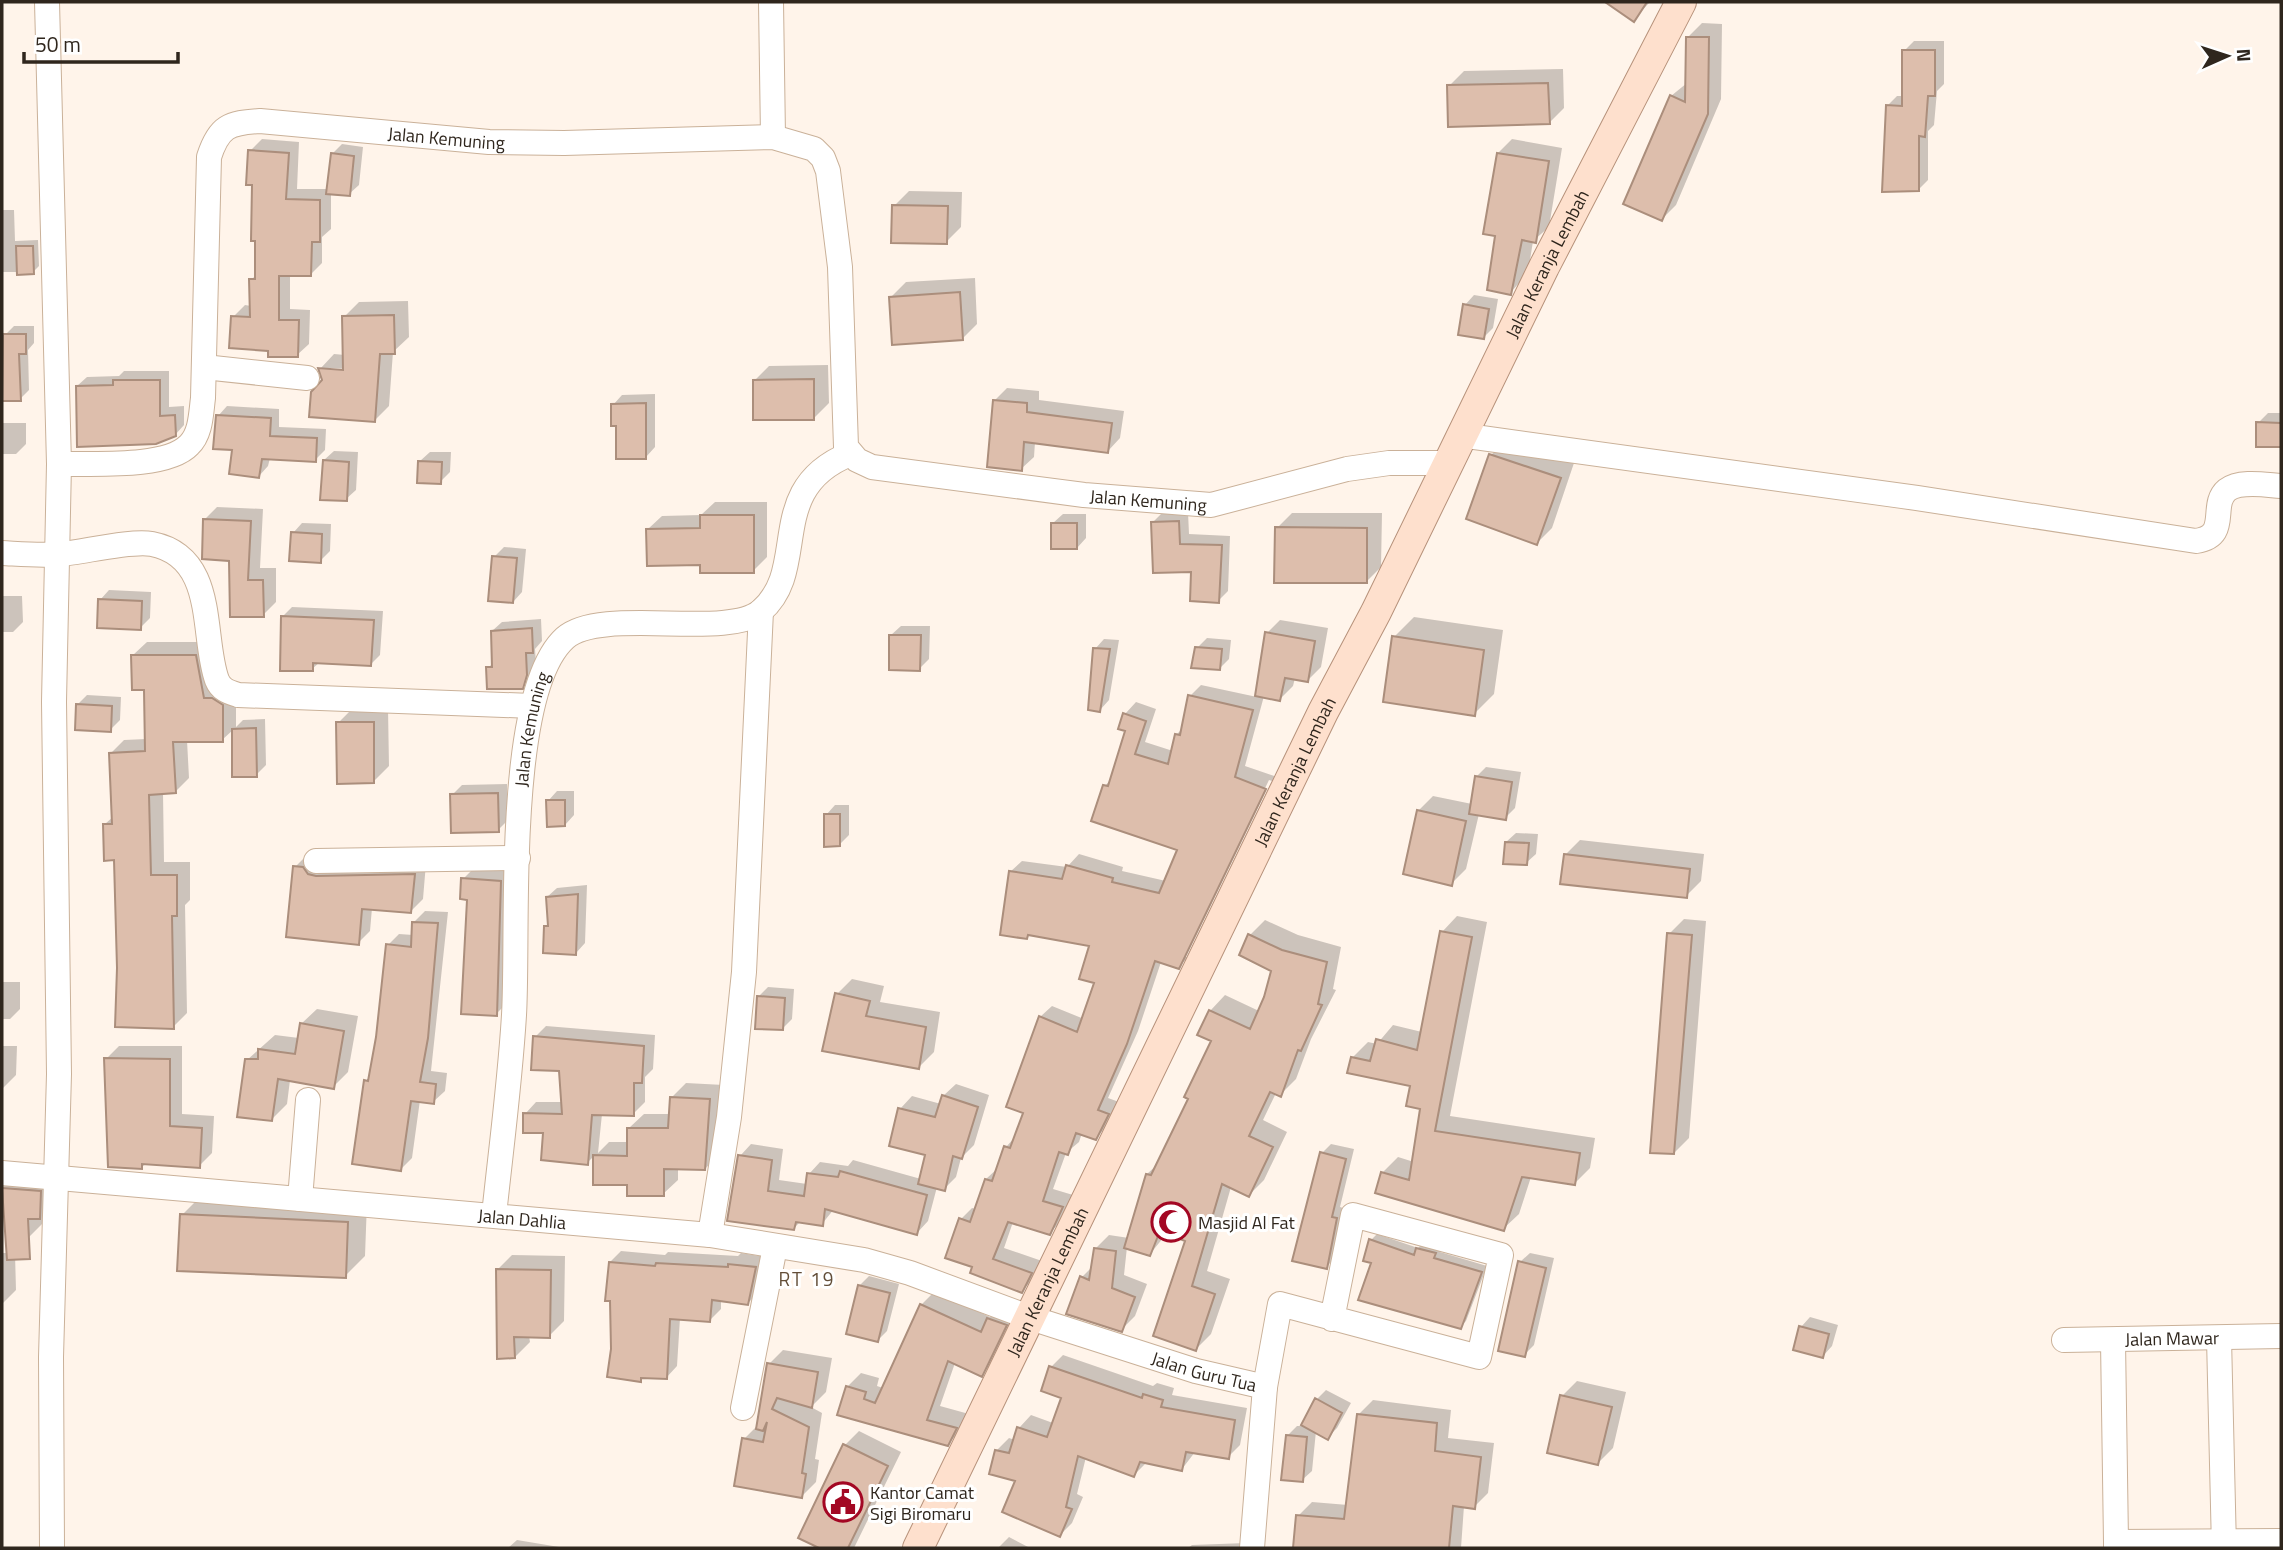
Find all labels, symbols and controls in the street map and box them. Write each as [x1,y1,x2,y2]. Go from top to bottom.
scale bar [24,21,178,65]
north arrow [2192,21,2262,91]
text: 50 m [35,28,81,60]
text: N [2230,48,2259,62]
street label: Jalan Kemuning [387,119,505,156]
street label: Jalan Keranja Lembah [1498,185,1595,342]
street label: Jalan Kemuning [1089,482,1208,518]
street label: Jalan Kemuning [507,667,556,788]
street label: Jalan Keranja Lembah [1247,692,1342,851]
street label: Jalan Dahlia [477,1201,567,1236]
mosque icon: Masjid Al Fat [1150,1201,1192,1243]
street label: Jalan Keranja Lembah [999,1202,1095,1361]
place label: Masjid Al Fat [1198,1209,1296,1236]
district label: RT 19 [779,1264,835,1293]
street label: Jalan Mawar [2125,1324,2219,1352]
street label: Jalan Guru Tua [1148,1344,1260,1398]
place label: Kantor Camat Sigi Biromaru [870,1479,975,1527]
public building icon: Kantor Camat Sigi Biromaru [822,1481,864,1523]

